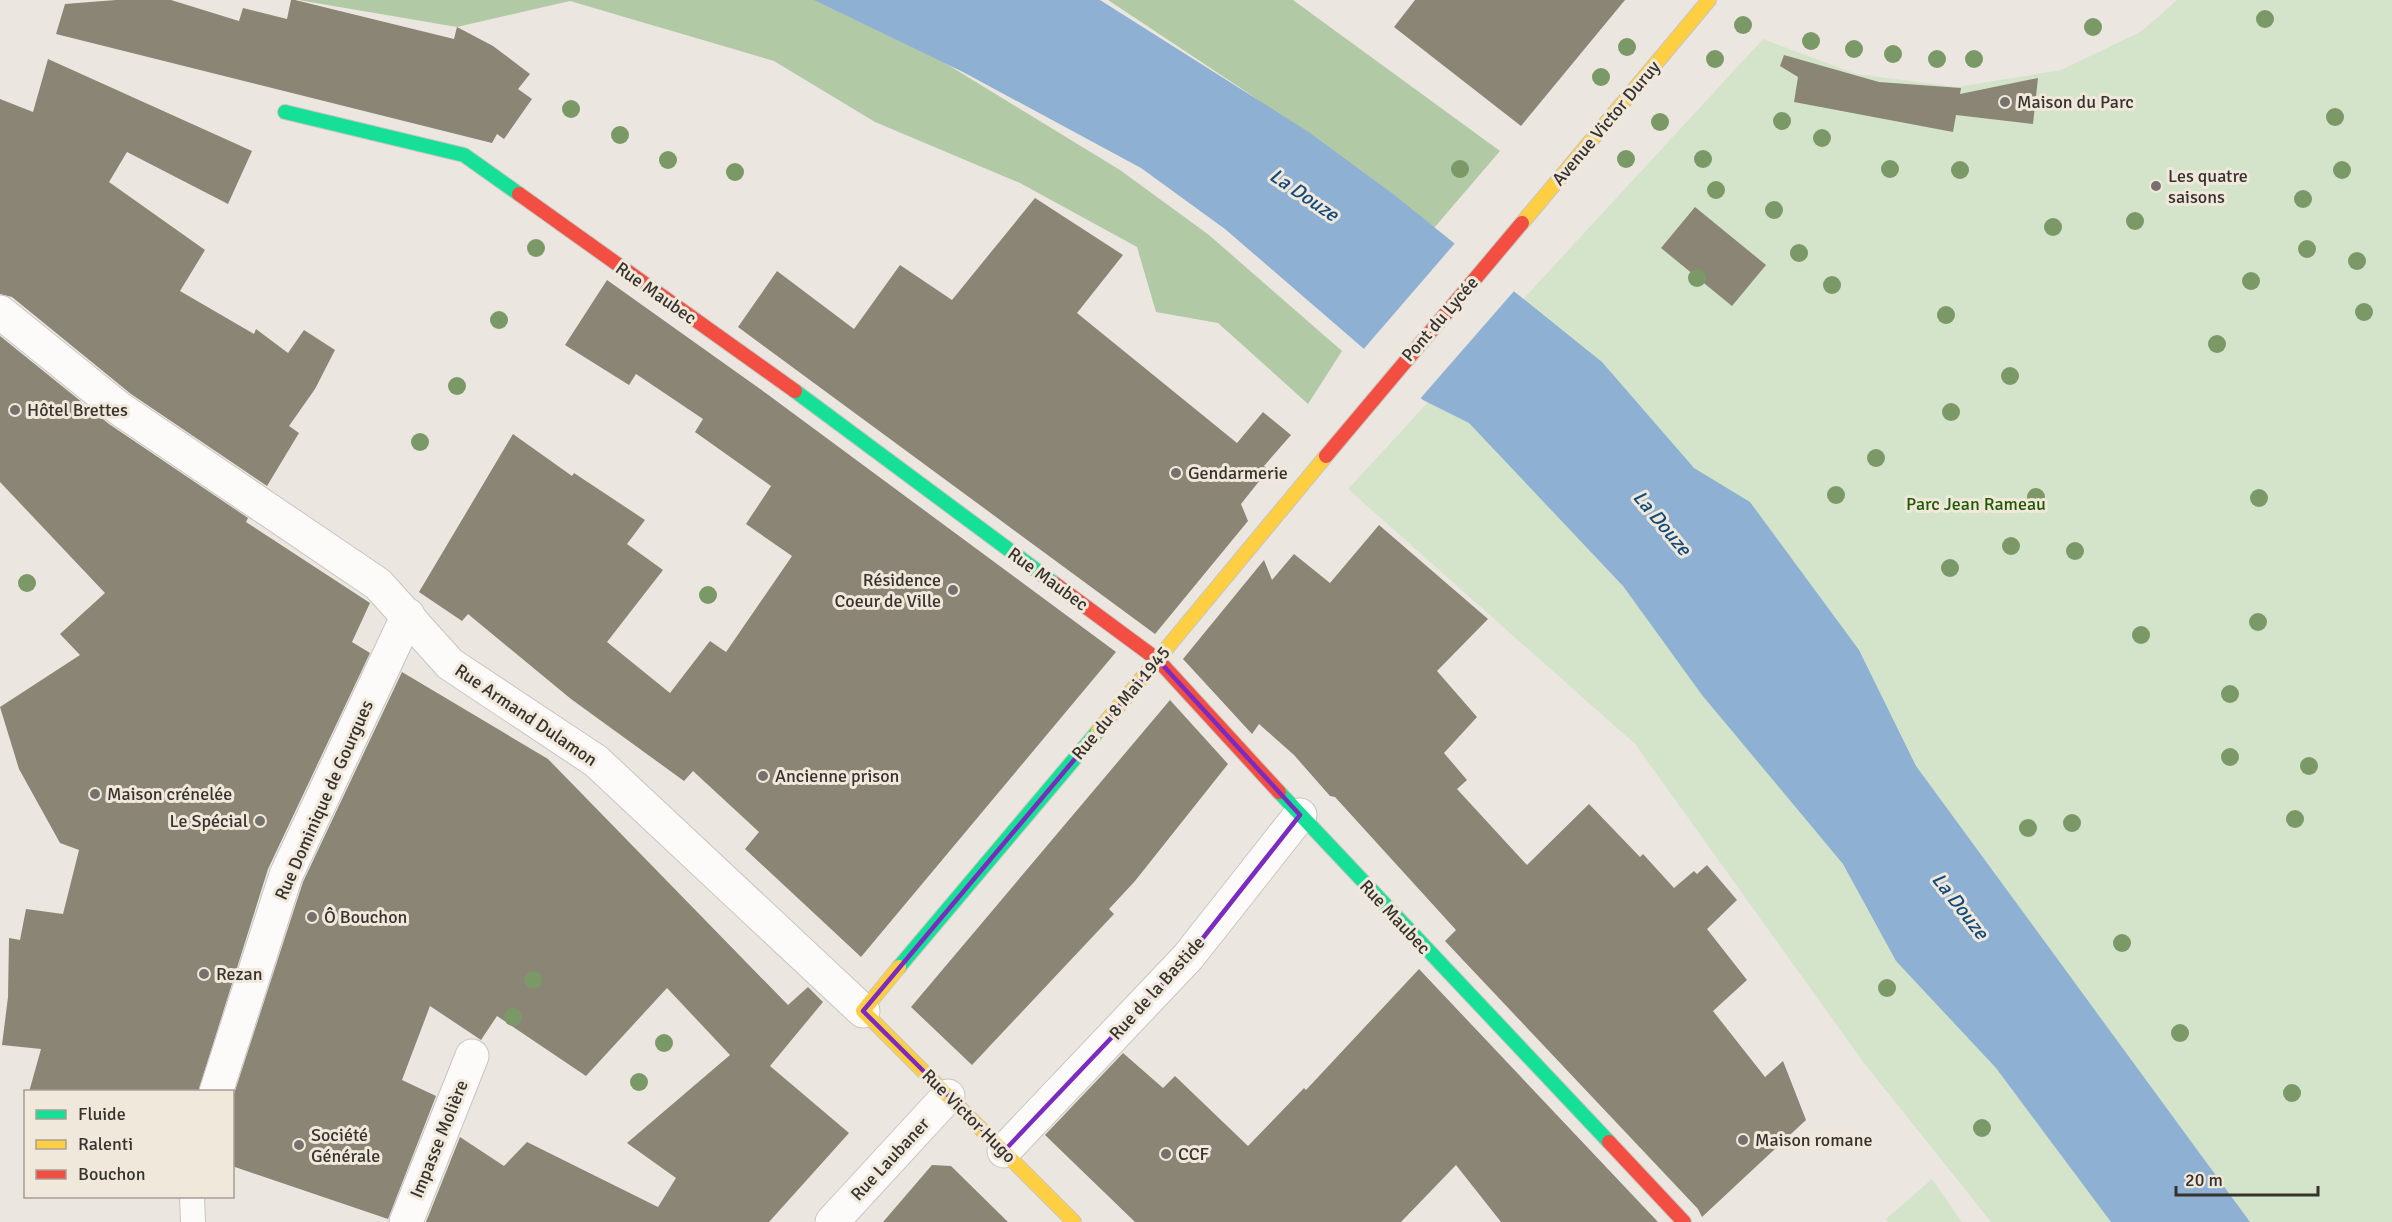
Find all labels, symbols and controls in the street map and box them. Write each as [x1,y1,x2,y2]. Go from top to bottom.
street label: Avenue Victor Duruy [1547,56,1665,190]
place label: Maison du Parc [2017,91,2134,113]
marker: Maison du Parc [1998,95,2012,109]
water label: La Douze [1265,163,1344,228]
place label: Les quatre saisons [2168,165,2248,208]
marker: Les quatre saisons [2149,179,2163,193]
street label: Rue Maubec [611,257,701,329]
street label: Pont du Lycée [1397,272,1483,366]
place label: Hôtel Brettes [27,399,128,421]
marker: Hôtel Brettes [8,403,22,417]
place label: Gendarmerie [1188,462,1288,484]
marker: Gendarmerie [1169,466,1183,480]
water label: La Douze [1627,485,1697,562]
park label: Parc Jean Rameau [1906,493,2046,515]
street label: Rue Maubec [1004,543,1092,615]
place label: Résidence Coeur de Ville [835,569,941,612]
marker: Résidence Coeur de Ville [946,583,960,597]
street label: Rue du 8 Mai 1945 [1067,642,1175,764]
street label: Rue Armand Dulamon [451,659,601,771]
street label: Rue Dominique de Gourgues [270,697,378,903]
place label: Ancienne prison [775,765,899,787]
marker: Ancienne prison [756,769,770,783]
place label: Maison crénelée [107,783,232,805]
marker: Maison crénelée [88,787,102,801]
place label: Le Spécial [170,810,248,832]
marker: Le Spécial [253,814,267,828]
water label: La Douze [1926,868,1994,945]
street label: Rue Maubec [1355,875,1435,959]
place label: Ô Bouchon [324,906,407,928]
marker: Ô Bouchon [305,910,319,924]
street label: Rue de la Bastide [1105,932,1209,1044]
place label: Rezan [216,963,263,985]
marker: Rezan [197,967,211,981]
street label: Rue Victor Hugo [917,1064,1021,1168]
street label: Impasse Molière [405,1077,473,1201]
legend [24,1090,234,1198]
text: Fluide [78,1103,126,1125]
street label: Rue Laubaner [846,1113,934,1205]
place label: Société Générale [311,1124,380,1167]
place label: Maison romane [1755,1129,1873,1151]
text: Ralenti [78,1133,133,1155]
marker: Maison romane [1736,1133,1750,1147]
marker: Société Générale [292,1138,306,1152]
place label: CCF [1178,1143,1209,1165]
marker: CCF [1159,1147,1173,1161]
scale bar [2176,1159,2318,1197]
text: Bouchon [78,1163,146,1185]
text: 20 m [2185,1169,2223,1191]

